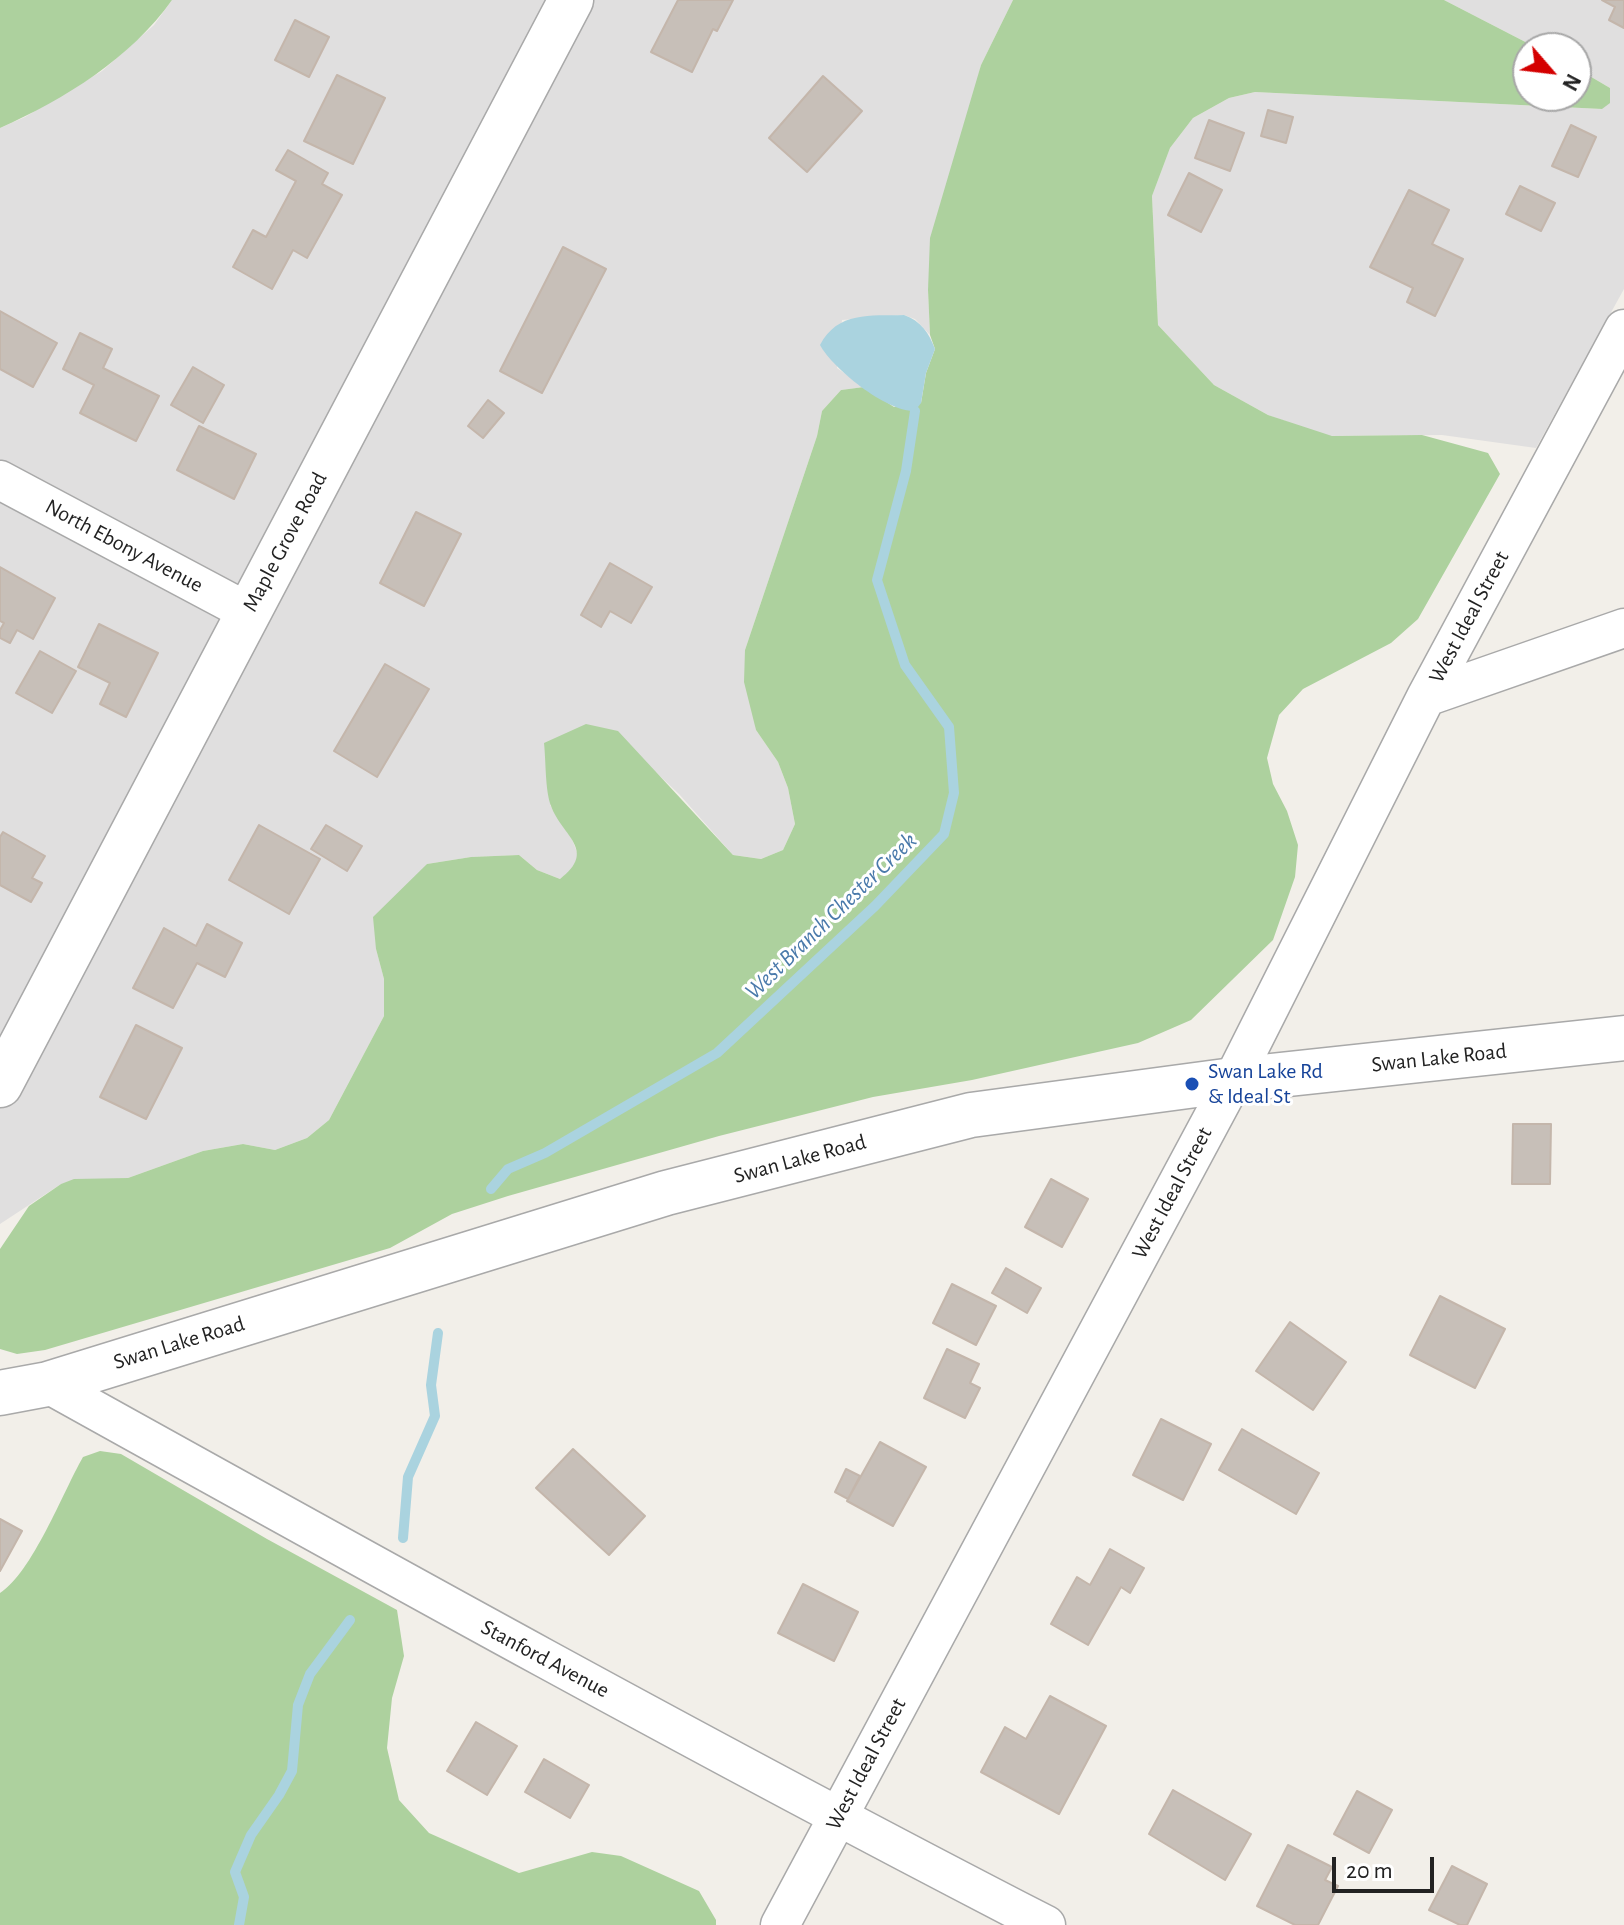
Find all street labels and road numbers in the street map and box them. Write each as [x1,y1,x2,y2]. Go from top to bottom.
street label: Maple Grove Road [237,468,333,616]
street label: North Ebony Avenue [41,493,207,599]
street label: West Ideal Street [1423,547,1515,687]
street label: Swan Lake Road [1370,1038,1508,1078]
street label: West Ideal Street [1126,1123,1218,1263]
street label: Swan Lake Road [731,1129,869,1189]
street label: Swan Lake Road [110,1311,248,1375]
street label: Stanford Avenue [476,1614,614,1704]
street label: West Ideal Street [820,1694,912,1834]

